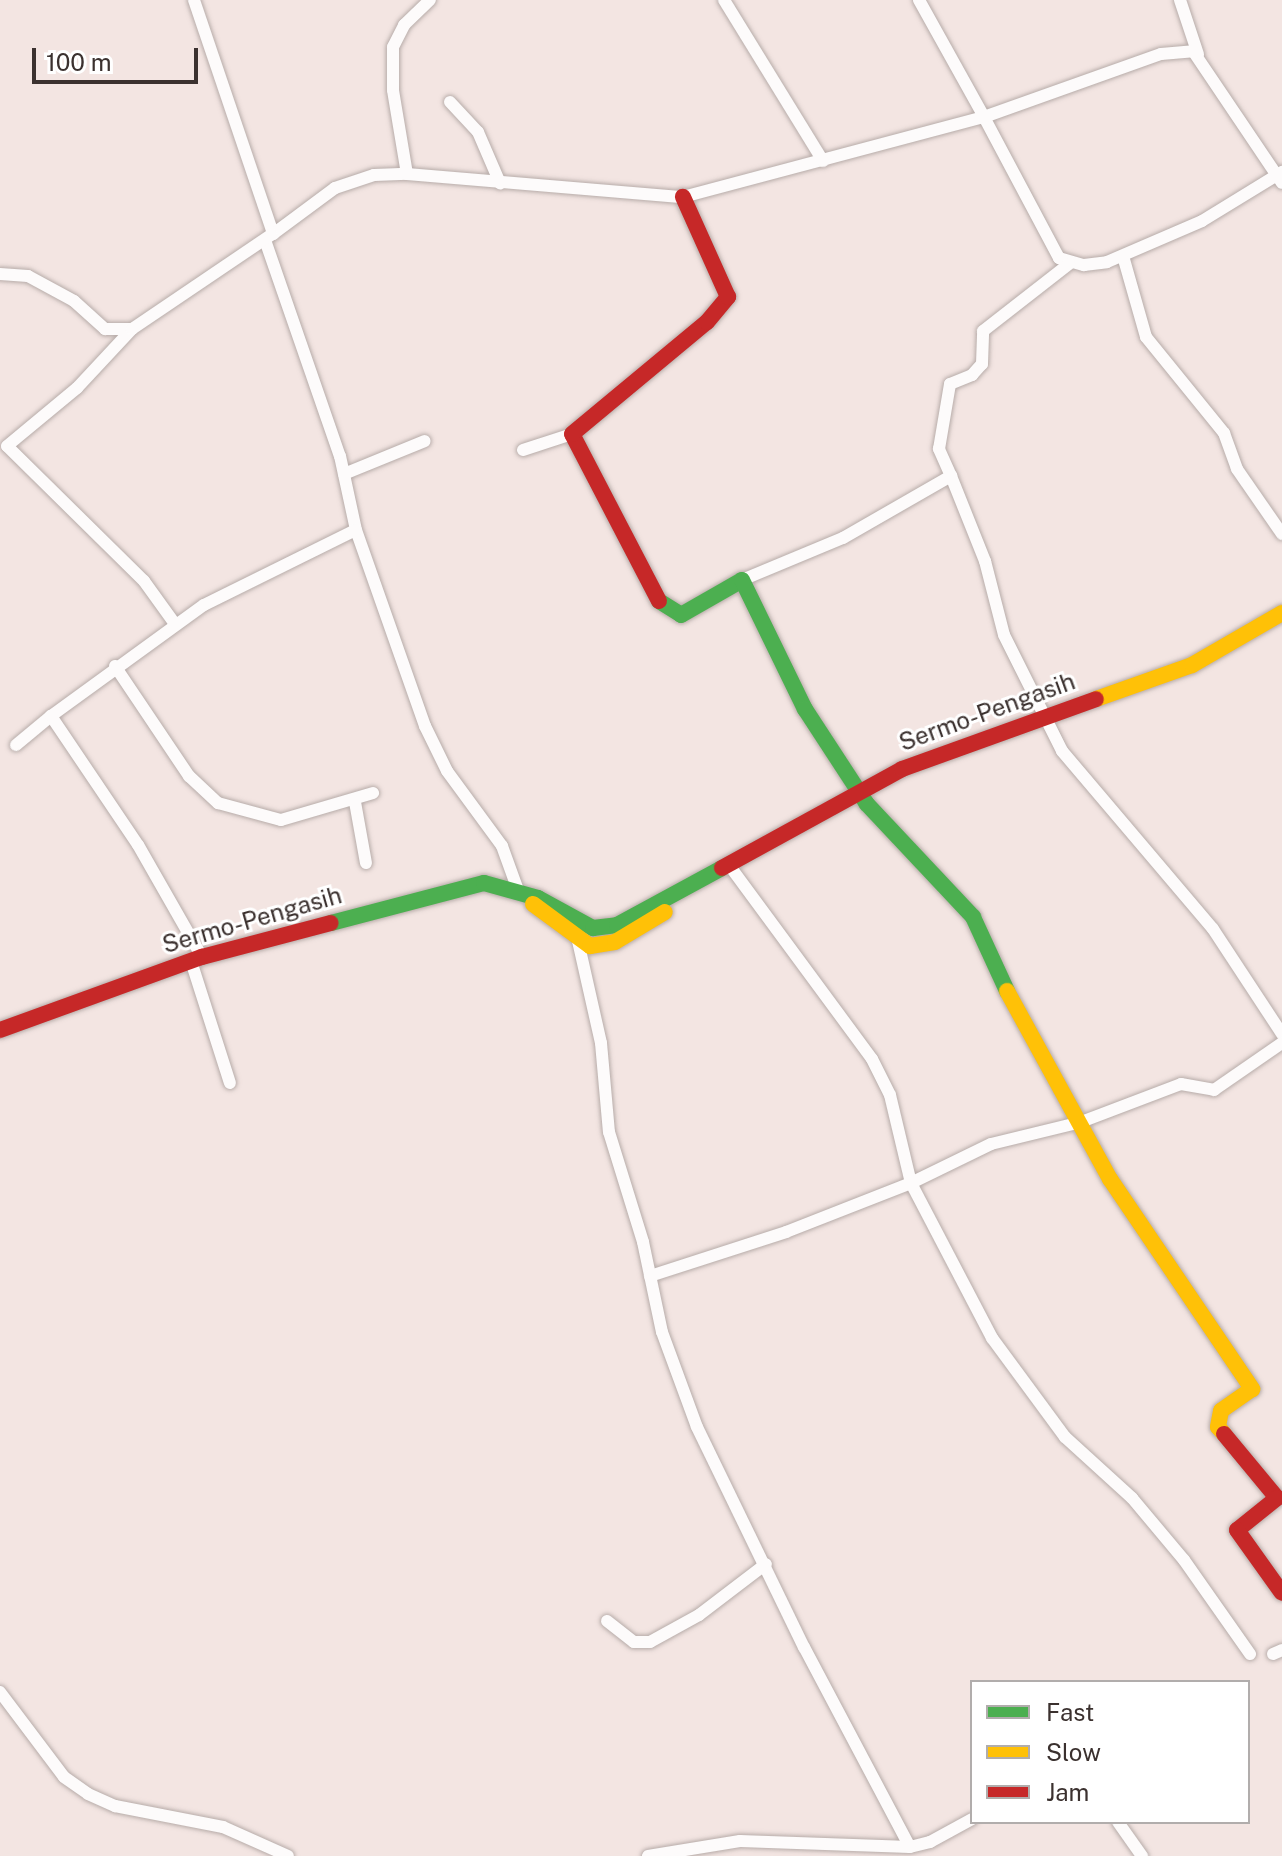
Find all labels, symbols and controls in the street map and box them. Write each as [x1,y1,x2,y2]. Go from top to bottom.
scale bar [36,32,202,82]
text: 100 m [46,48,112,76]
street label: Sermo-Pengasih [895,667,1079,757]
street label: Sermo-Pengasih [159,881,345,959]
legend [970,1680,1250,1824]
text: Fast [1046,1698,1094,1726]
text: Slow [1046,1738,1101,1766]
text: Jam [1046,1778,1089,1806]

